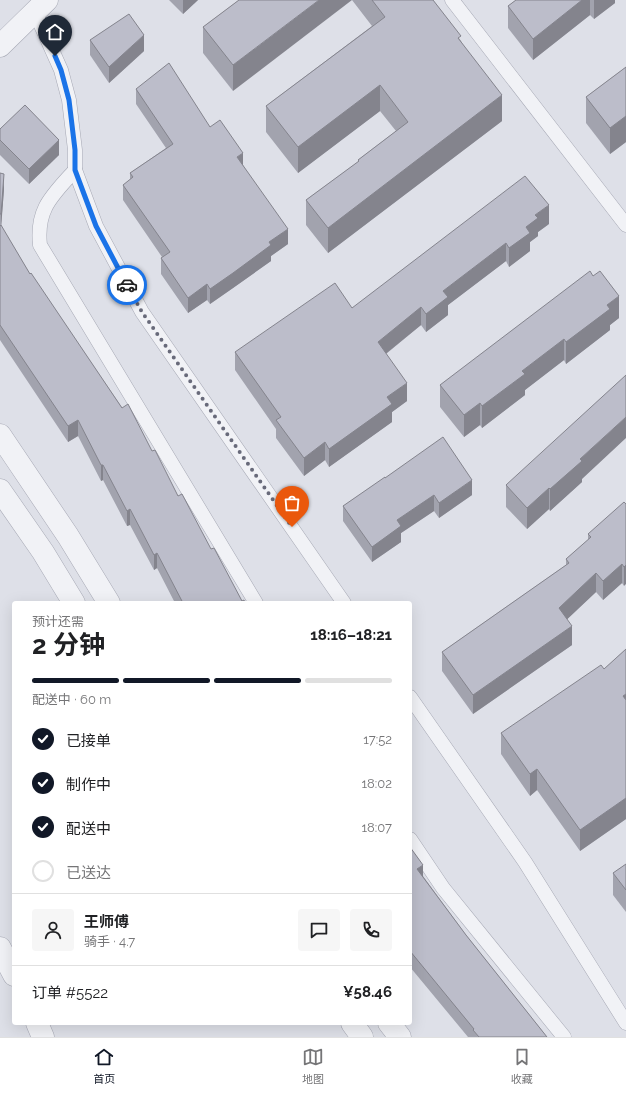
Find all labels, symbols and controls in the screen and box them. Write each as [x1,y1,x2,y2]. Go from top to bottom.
pin [38,15,72,56]
icon: home [44,21,66,43]
courier [107,265,147,305]
icon: car [116,274,138,296]
pin [275,486,309,527]
icon: bag [281,492,303,514]
text: 预计还需 [32,614,84,629]
text: 18:16–18:21 [310,626,392,644]
text: 2 分钟 [32,630,105,660]
text: 配送中 · 60 m [32,692,111,707]
icon: check [32,728,54,750]
text: 已接单 [66,732,111,750]
text: 17:52 [363,732,392,747]
icon: check [32,772,54,794]
text: 制作中 [66,776,111,794]
text: 18:02 [362,776,392,791]
icon: check [32,816,54,838]
text: 配送中 [66,820,111,838]
text: 18:07 [361,820,392,835]
text: 已送达 [66,864,111,882]
button: person [32,909,74,951]
button: chat [298,909,340,951]
button: phone [350,909,392,951]
text: 王师傅 [84,913,129,931]
text: 骑手 · 4.7 [84,934,135,949]
text: ¥58.46 [343,983,392,1001]
text: 订单 #5522 [32,984,108,1002]
tab: 首页 [93,1046,115,1086]
tab: 地图 [302,1046,324,1086]
tab: 收藏 [511,1046,533,1086]

